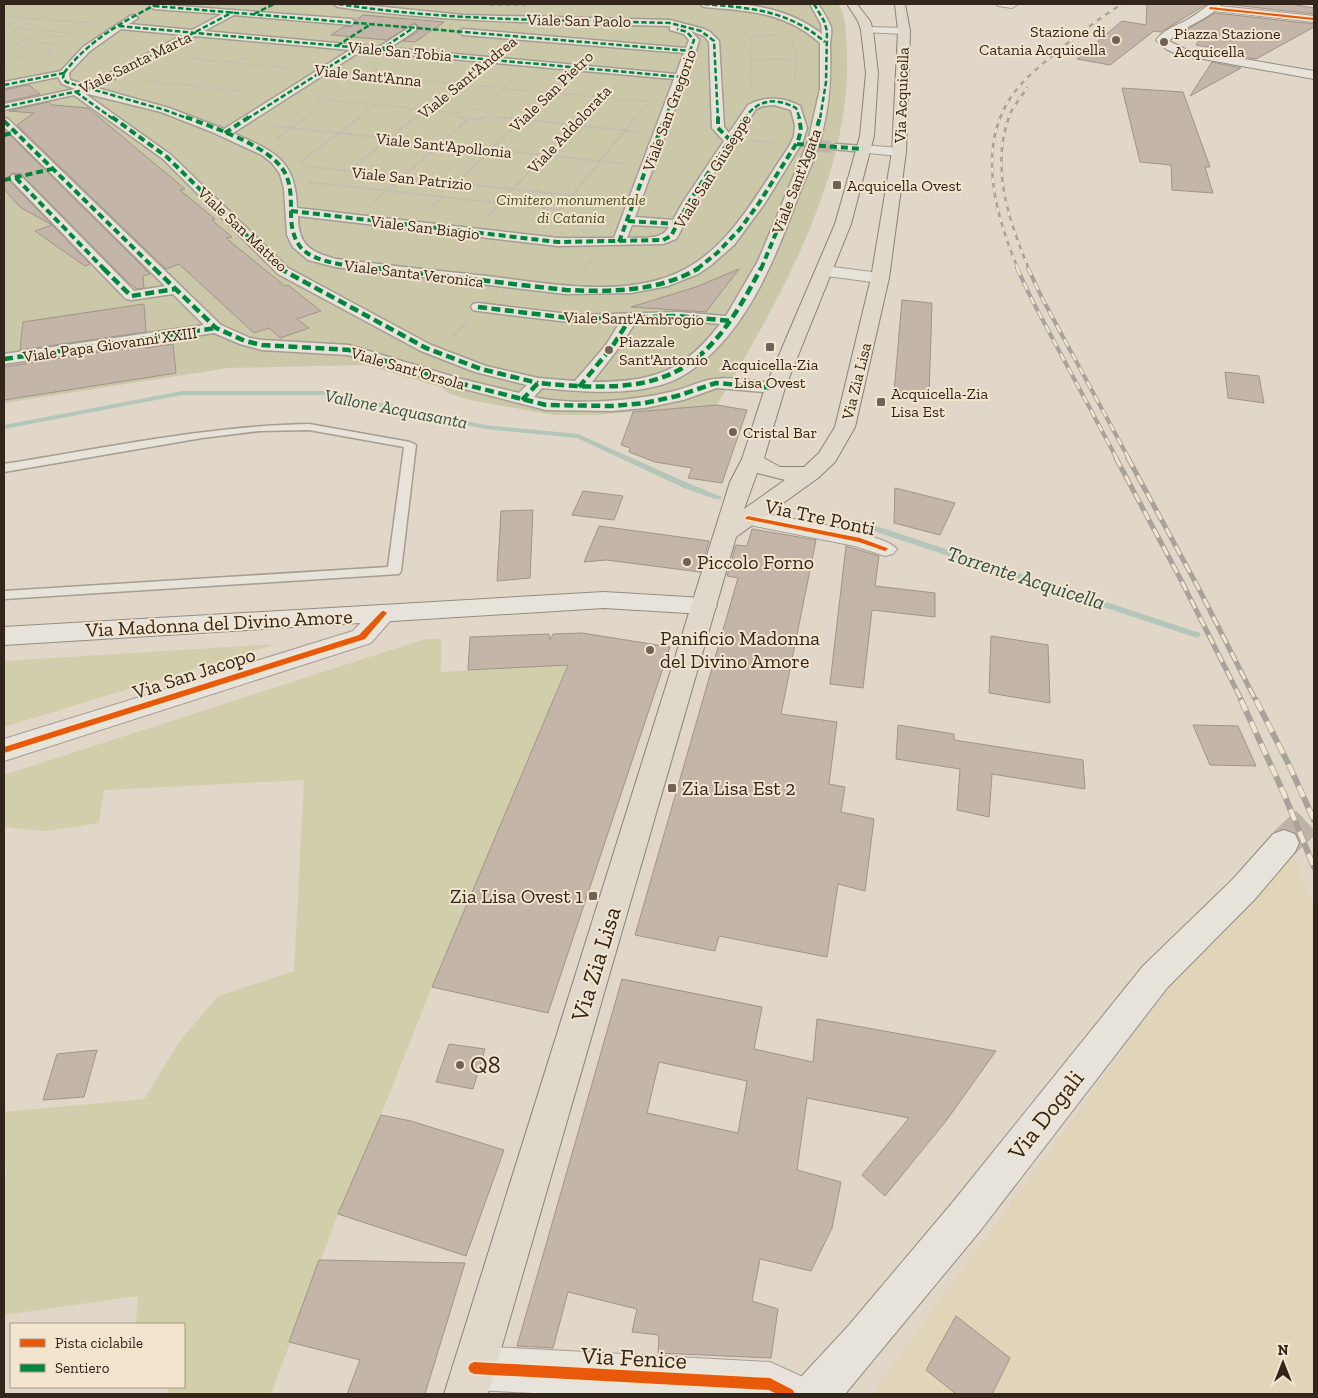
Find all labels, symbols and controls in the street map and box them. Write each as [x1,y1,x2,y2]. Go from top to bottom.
street label: Viale San Paolo [526,10,631,31]
place label: Stazione di Catania Acquicella [979,22,1107,59]
place label: Piazza Stazione Acquicella [1174,24,1281,61]
street label: Viale Santa Marta [75,27,195,98]
street label: Viale Sant'Andrea [413,32,521,124]
marker: Stazione di Catania Acquicella [1110,34,1122,46]
marker: Piazza Stazione Acquicella [1158,36,1170,48]
street label: Viale San Tobia [346,37,453,66]
street label: Via Acquicella [890,46,913,144]
street label: Viale San Pietro [505,47,597,137]
street label: Viale San Gregorio [638,47,700,175]
street label: Viale Sant'Anna [313,60,423,91]
street label: Viale Addolorata [523,81,615,178]
street label: Viale San Giuseppe [669,111,755,233]
street label: Viale Sant'Agata [767,126,825,237]
street label: Viale Sant'Apollonia [374,129,513,162]
street label: Viale San Patrizio [350,163,473,194]
place label: Acquicella Ovest [847,176,961,195]
marker: Acquicella Ovest [831,179,843,191]
street label: Viale San Matteo [193,182,292,276]
park label: Cimitero monumentale di Catania [496,190,646,227]
street label: Viale San Biagio [368,211,481,244]
street label: Viale Santa Veronica [342,255,485,292]
street label: Viale Sant'Ambrogio [563,308,704,329]
street label: Viale Papa Giovanni XXIII [21,323,198,366]
place label: Piazzale Sant'Antonio [619,332,708,369]
street label: Via Zia Lisa [837,340,875,423]
marker: Acquicella-Zia Lisa Ovest [764,341,776,353]
street label: Viale Sant'Orsola [348,343,467,394]
marker: Piazzale Sant'Antonio [603,344,615,356]
place label: Acquicella-Zia Lisa Ovest [721,355,819,392]
water label: Vallone Acquasanta [323,384,469,434]
place label: Acquicella-Zia Lisa Est [891,384,988,421]
marker: Acquicella-Zia Lisa Est [875,396,887,408]
place label: Cristal Bar [743,423,817,442]
marker: Cristal Bar [727,426,739,438]
street label: Via Tre Ponti [762,493,878,540]
water label: Torrente Acquicella [944,540,1108,615]
place label: Piccolo Forno [697,550,814,574]
marker: Piccolo Forno [681,556,693,568]
street label: Via Madonna del Divino Amore [84,604,353,642]
place label: Panificio Madonna del Divino Amore [660,626,820,673]
street label: Via San Jacopo [129,642,258,704]
marker: Panificio Madonna del Divino Amore [644,644,656,656]
place label: Zia Lisa Est 2 [682,776,796,800]
marker: Zia Lisa Est 2 [666,782,678,794]
place label: Zia Lisa Ovest 1 [450,884,583,908]
marker: Zia Lisa Ovest 1 [587,890,599,902]
street label: Via Zia Lisa [564,903,627,1026]
place label: Q8 [470,1050,501,1079]
marker: Q8 [454,1059,466,1071]
street label: Via Dogali [1001,1064,1090,1166]
legend [10,1323,185,1388]
text: Pista ciclabile [55,1334,143,1352]
north arrow [1258,1338,1308,1388]
street label: Via Fenice [579,1340,688,1375]
text: N [1278,1342,1289,1359]
text: Sentiero [55,1359,110,1377]

